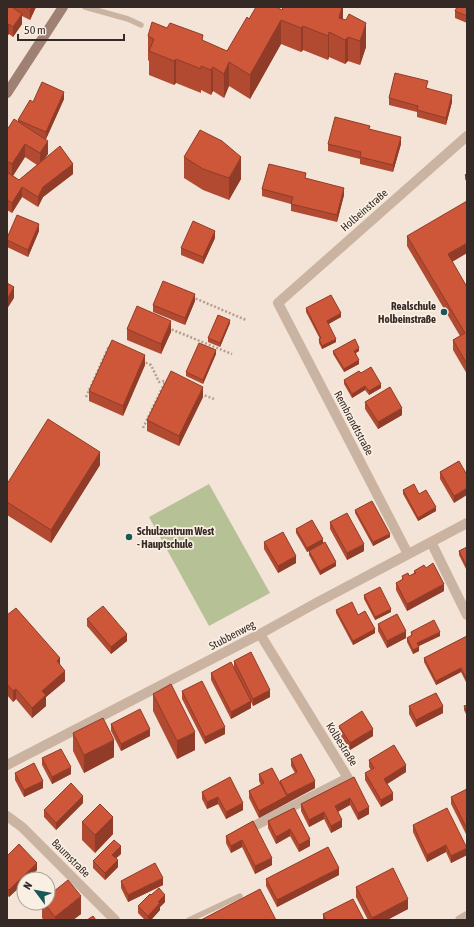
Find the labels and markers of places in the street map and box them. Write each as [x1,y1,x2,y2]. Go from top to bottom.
place label: Realschule Holbeinstraße [378,300,436,325]
marker: Realschule Holbeinstraße [439,307,449,317]
place label: Schulzentrum West - Hauptschule [137,525,215,550]
marker: Schulzentrum West - Hauptschule [124,532,134,542]

